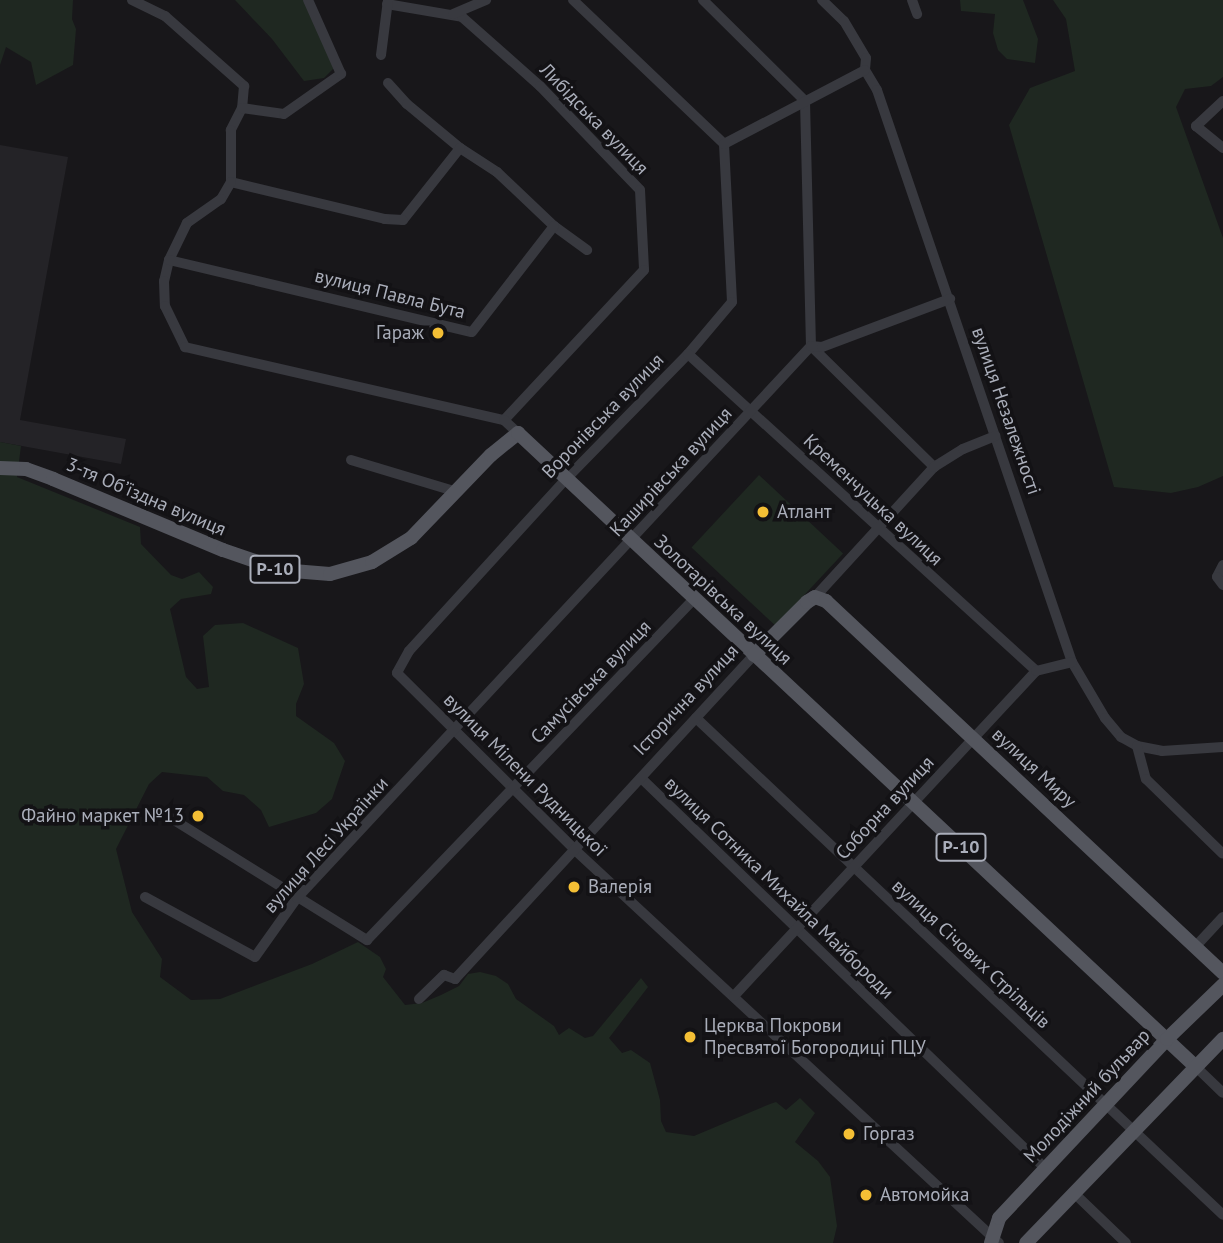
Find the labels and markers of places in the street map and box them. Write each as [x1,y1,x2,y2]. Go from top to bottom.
place label: Гараж [376,322,424,344]
marker: Гараж [430,325,446,341]
place label: Атлант [777,501,832,523]
marker: Атлант [755,504,771,520]
place label: Файно маркет №13 [21,805,184,827]
marker: Файно маркет №13 [190,808,206,824]
place label: Валерія [588,876,652,898]
marker: Валерія [566,879,582,895]
place label: Церква Покрови Пресвятої Богородиці ПЦУ [704,1015,926,1059]
marker: Церква Покрови Пресвятої Богородиці ПЦУ [682,1029,698,1045]
place label: Горгаз [863,1123,915,1145]
marker: Горгаз [841,1126,857,1142]
place label: Автомойка [880,1184,969,1206]
marker: Автомойка [858,1187,874,1203]

